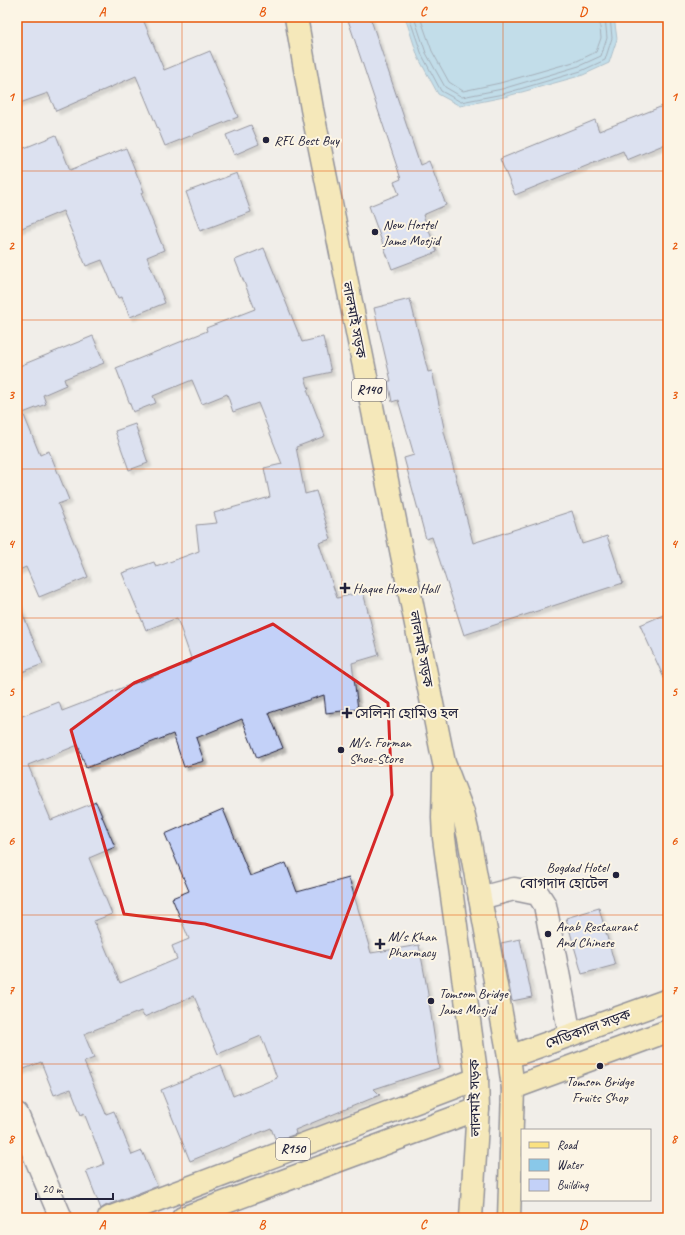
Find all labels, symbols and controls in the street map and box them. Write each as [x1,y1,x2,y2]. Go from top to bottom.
text: A [99,4,107,20]
text: B [259,4,267,20]
text: C [420,4,428,20]
text: D [579,4,588,20]
text: 1 [8,89,16,105]
text: 1 [671,89,679,105]
place label: RFL Best Buy [274,132,340,149]
marker: RFL Best Buy [261,135,271,145]
place label: New Hostel Jame Mosjid [382,216,442,249]
marker: New Hostel Jame Mosjid [370,227,380,237]
text: 2 [8,238,15,254]
text: 2 [671,238,678,254]
street label: লালমাই সড়ক [338,279,370,360]
road number: R140 [352,379,386,401]
text: 3 [8,387,15,403]
text: 3 [671,387,678,403]
text: 4 [8,536,16,552]
text: 4 [671,536,679,552]
place label: Haque Homeo Hall [353,580,441,597]
marker: Haque Homeo Hall [340,583,350,593]
street label: লালমাই সড়ক [405,608,437,689]
text: 5 [8,684,15,700]
text: 5 [671,684,678,700]
place label: সেলিনা হোমিও হল [355,705,459,722]
marker: সেলিনা হোমিও হল [342,708,352,718]
place label: M/s. Forman Shoe-Store [349,734,412,767]
marker: M/s. Forman Shoe-Store [336,745,346,755]
text: 6 [8,833,15,849]
text: 6 [671,833,678,849]
place label: Bogdad Hotel বোগদাদ হোটেল [520,859,611,892]
marker: Bogdad Hotel বোগদাদ হোটেল [611,870,621,880]
place label: Arab Restaurant And Chinese [556,918,639,951]
place label: M/s Khan Pharmacy [388,928,437,961]
marker: Arab Restaurant And Chinese [543,929,553,939]
marker: M/s Khan Pharmacy [375,939,385,949]
text: 7 [8,982,15,998]
text: 7 [671,982,678,998]
place label: Tomsom Bridge Jame Mosjid [438,985,509,1018]
marker: Tomsom Bridge Jame Mosjid [426,996,436,1006]
street label: মেডিক্যাল সড়ক [543,1005,634,1052]
street label: লালমাই সড়ক [466,1058,484,1138]
marker: Tomson Bridge Fruits Shop [595,1061,605,1071]
place label: Tomson Bridge Fruits Shop [566,1073,635,1106]
legend [521,1129,651,1201]
text: 8 [8,1131,16,1147]
text: 8 [671,1131,679,1147]
text: Road [557,1137,579,1153]
road number: R150 [276,1138,310,1160]
text: Water [557,1157,585,1173]
scale bar [36,1175,113,1201]
text: Building [557,1177,589,1193]
text: 20 m [42,1181,64,1197]
text: A [99,1217,107,1233]
text: B [259,1217,267,1233]
text: C [420,1217,428,1233]
text: D [579,1217,588,1233]

